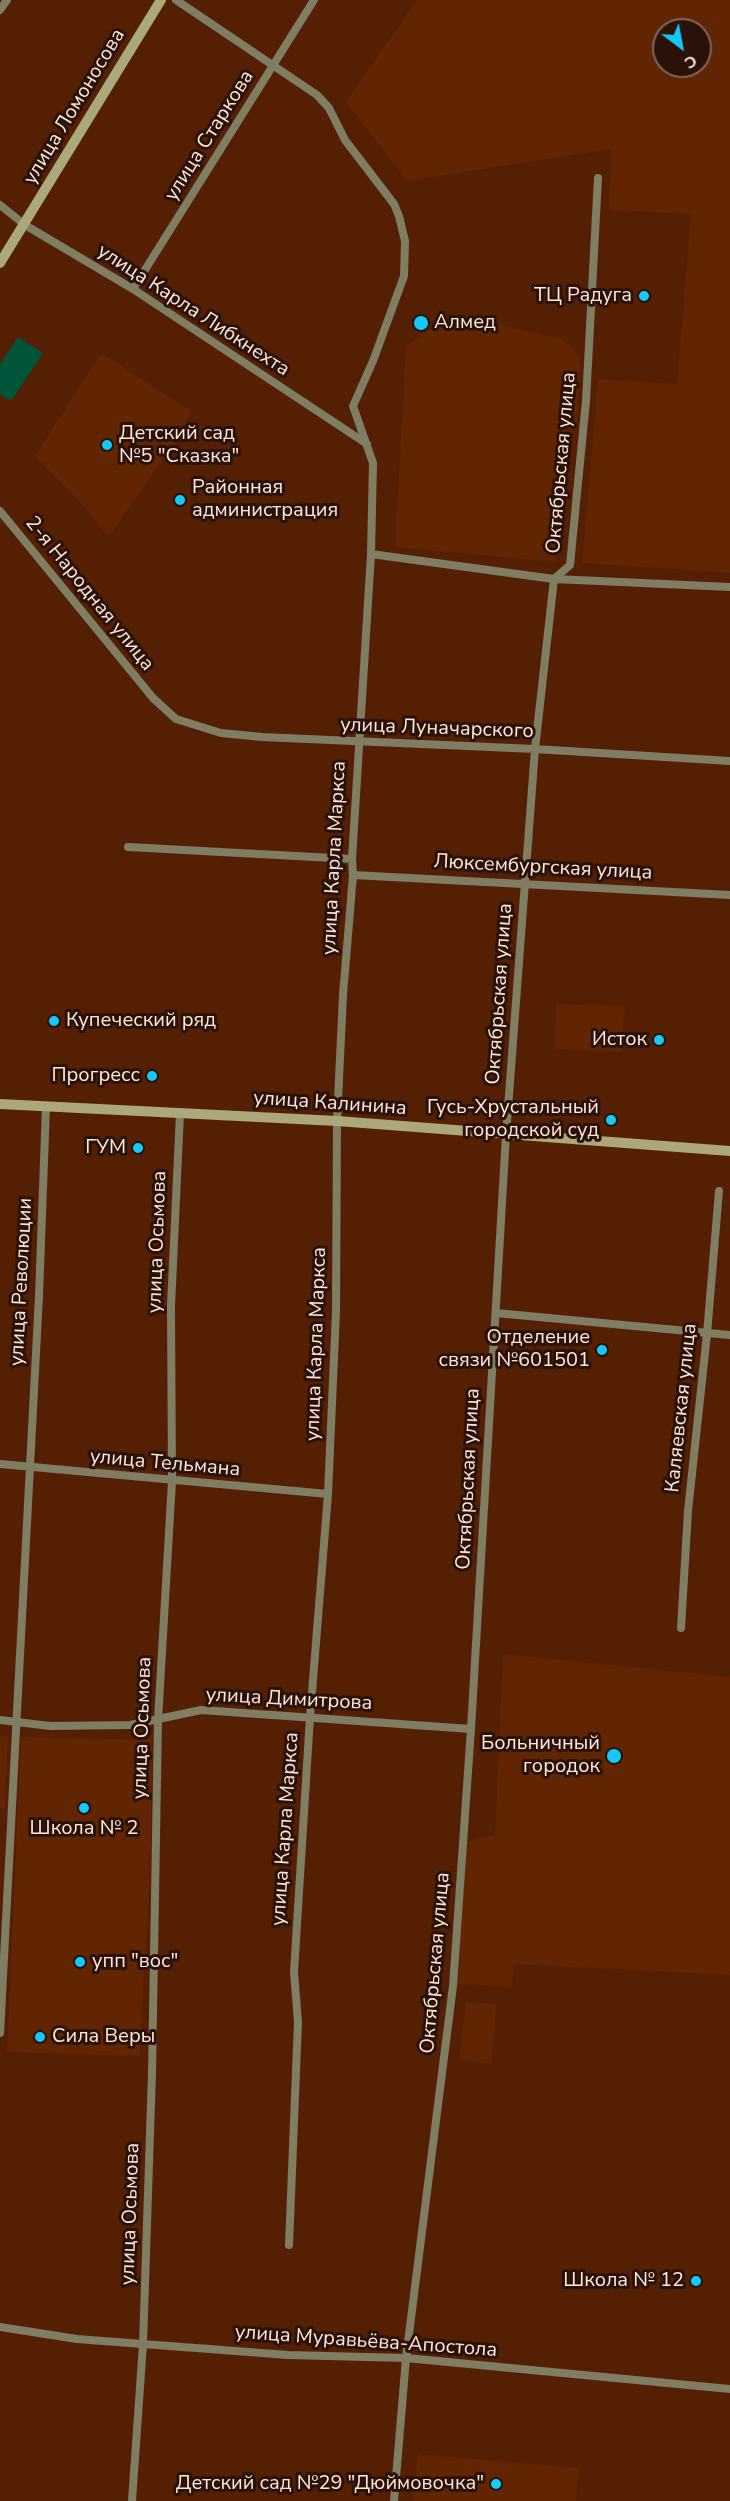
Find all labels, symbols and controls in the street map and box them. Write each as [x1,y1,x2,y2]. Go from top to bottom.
north arrow [652,18,712,78]
street label: улица Ломоносова [19,25,131,189]
text: С [680,49,701,74]
street label: улица Старкова [160,66,260,206]
street label: улица Карла Либкнехта [92,240,294,382]
place label: ТЦ Радуга [534,284,632,308]
marker: ТЦ Радуга [637,289,651,303]
place label: Алмед [434,311,496,335]
marker: Алмед [412,314,430,332]
street label: Октябрьская улица [542,371,582,555]
place label: Детский сад №5 "Сказка" [119,422,239,469]
marker: Детский сад №5 "Сказка" [100,438,114,452]
place label: Районная администрация [192,476,338,523]
marker: Районная администрация [173,493,187,507]
street label: 2-я Народная улица [19,512,159,676]
street label: улица Луначарского [340,714,534,744]
street label: улица Карла Маркса [318,760,352,956]
street label: Люксембургская улица [433,850,653,886]
street label: Октябрьская улица [482,902,518,1086]
place label: Купеческий ряд [66,1009,216,1033]
marker: Купеческий ряд [47,1014,61,1028]
place label: Исток [592,1028,647,1052]
marker: Исток [652,1033,666,1047]
place label: Прогресс [51,1064,140,1088]
marker: Прогресс [145,1069,159,1083]
street label: улица Калинина [253,1087,407,1121]
place label: Гусь-Хрустальный городской суд [427,1096,599,1143]
marker: Гусь-Хрустальный городской суд [604,1113,618,1127]
place label: ГУМ [85,1136,126,1160]
marker: ГУМ [131,1141,145,1155]
street label: улица Осьмова [144,1170,172,1314]
street label: улица Революции [6,1197,38,1367]
street label: улица Карла Маркса [302,1247,332,1441]
street label: Каляевская улица [661,1322,703,1494]
place label: Отделение связи №601501 [438,1326,590,1373]
marker: Отделение связи №601501 [595,1343,609,1357]
street label: Октябрьская улица [452,1388,486,1570]
street label: улица Тельмана [89,1445,241,1483]
street label: улица Осьмова [129,1656,157,1800]
street label: улица Димитрова [205,1684,373,1716]
street label: улица Карла Маркса [267,1731,305,1927]
place label: Больничный городок [481,1732,600,1779]
marker: Больничный городок [605,1747,623,1765]
marker: Школа № 2 [77,1801,91,1815]
place label: Школа № 2 [30,1817,138,1841]
street label: Октябрьская улица [416,1871,456,2055]
place label: упп "вос" [92,1950,178,1974]
marker: упп "вос" [73,1955,87,1969]
place label: Сила Веры [52,2025,155,2049]
marker: Сила Веры [33,2030,47,2044]
street label: улица Осьмова [117,2142,145,2286]
place label: Школа № 12 [563,2269,684,2293]
marker: Школа № 12 [689,2274,703,2288]
street label: улица Муравьёва-Апостола [234,2321,498,2363]
place label: Детский сад №29 "Дюймовочка" [176,2472,484,2496]
marker: Детский сад №29 "Дюймовочка" [489,2477,503,2491]

